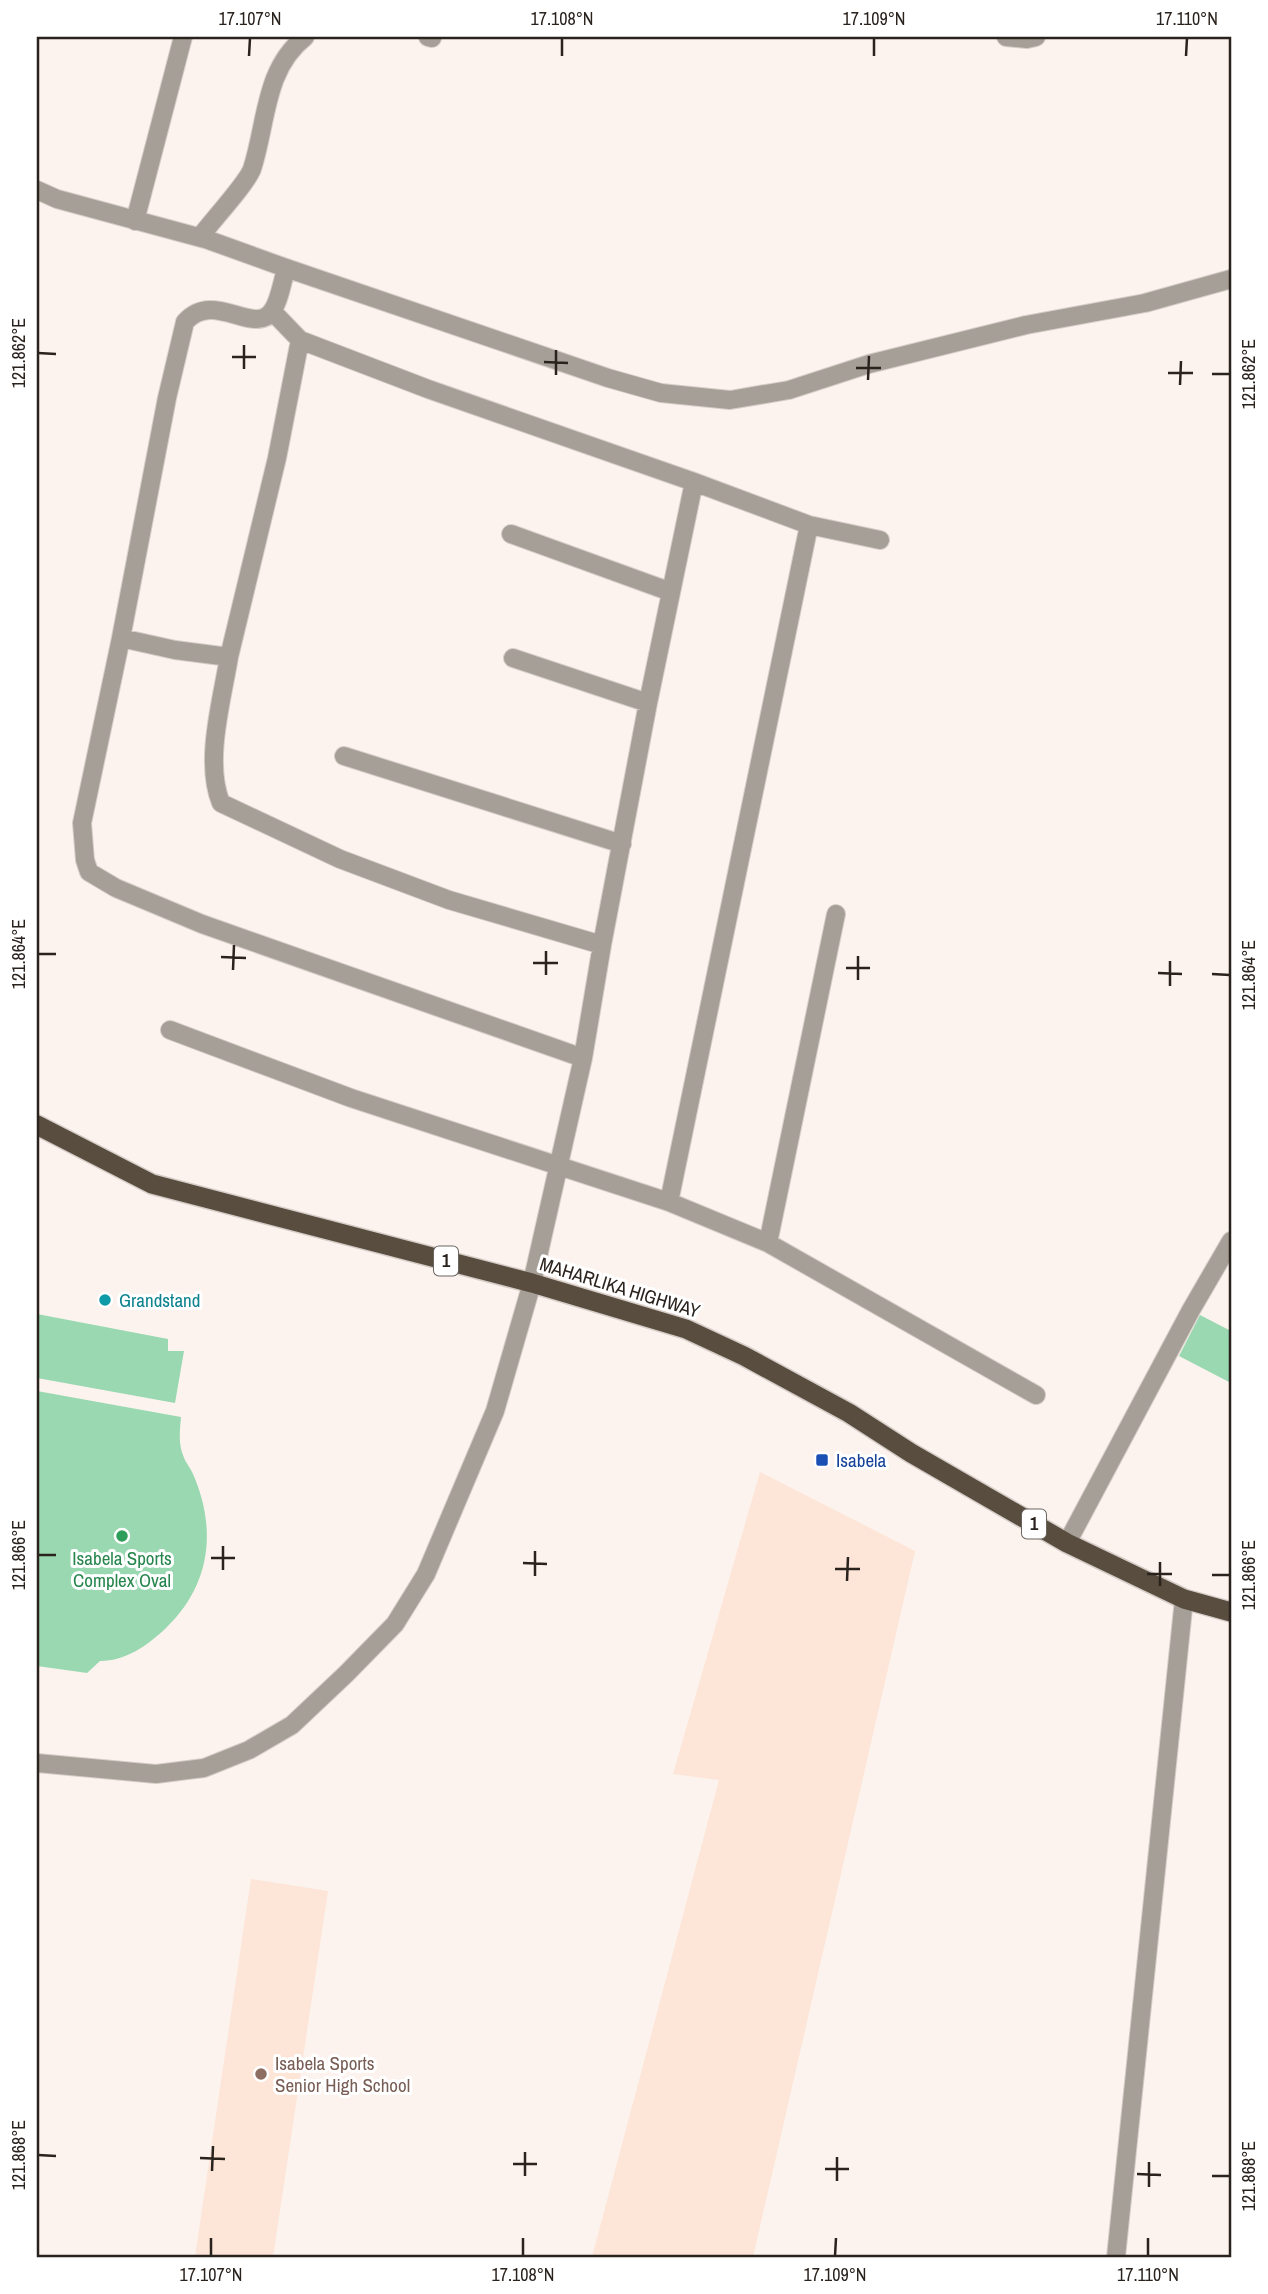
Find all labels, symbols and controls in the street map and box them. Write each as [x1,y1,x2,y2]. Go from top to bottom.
text: 17.107°N [219,6,282,31]
text: 17.108°N [531,6,594,31]
text: 17.109°N [843,6,906,31]
text: 17.110°N [1156,6,1218,31]
text: 121.862°E [6,318,31,388]
text: 121.862°E [1236,339,1261,409]
text: 121.864°E [6,919,31,989]
text: 121.864°E [1236,940,1261,1010]
road number: 1 [434,1246,458,1276]
street label: MAHARLIKA HIGHWAY [537,1250,704,1324]
place label: Grandstand [119,1287,200,1313]
marker: Grandstand [97,1292,113,1308]
place label: Isabela [836,1447,887,1473]
marker: Isabela [814,1452,830,1468]
road number: 1 [1022,1510,1046,1539]
text: 121.866°E [6,1520,31,1590]
marker: Isabela Sports Complex Oval [114,1528,130,1544]
text: 121.866°E [1236,1540,1261,1610]
place label: Isabela Sports Complex Oval [72,1545,172,1593]
place label: Isabela Sports Senior High School [275,2050,410,2098]
marker: Isabela Sports Senior High School [253,2066,269,2082]
text: 121.868°E [6,2120,31,2190]
text: 121.868°E [1236,2141,1261,2211]
text: 17.107°N [180,2262,243,2287]
text: 17.108°N [492,2262,555,2287]
text: 17.109°N [804,2262,867,2287]
text: 17.110°N [1117,2262,1179,2287]

